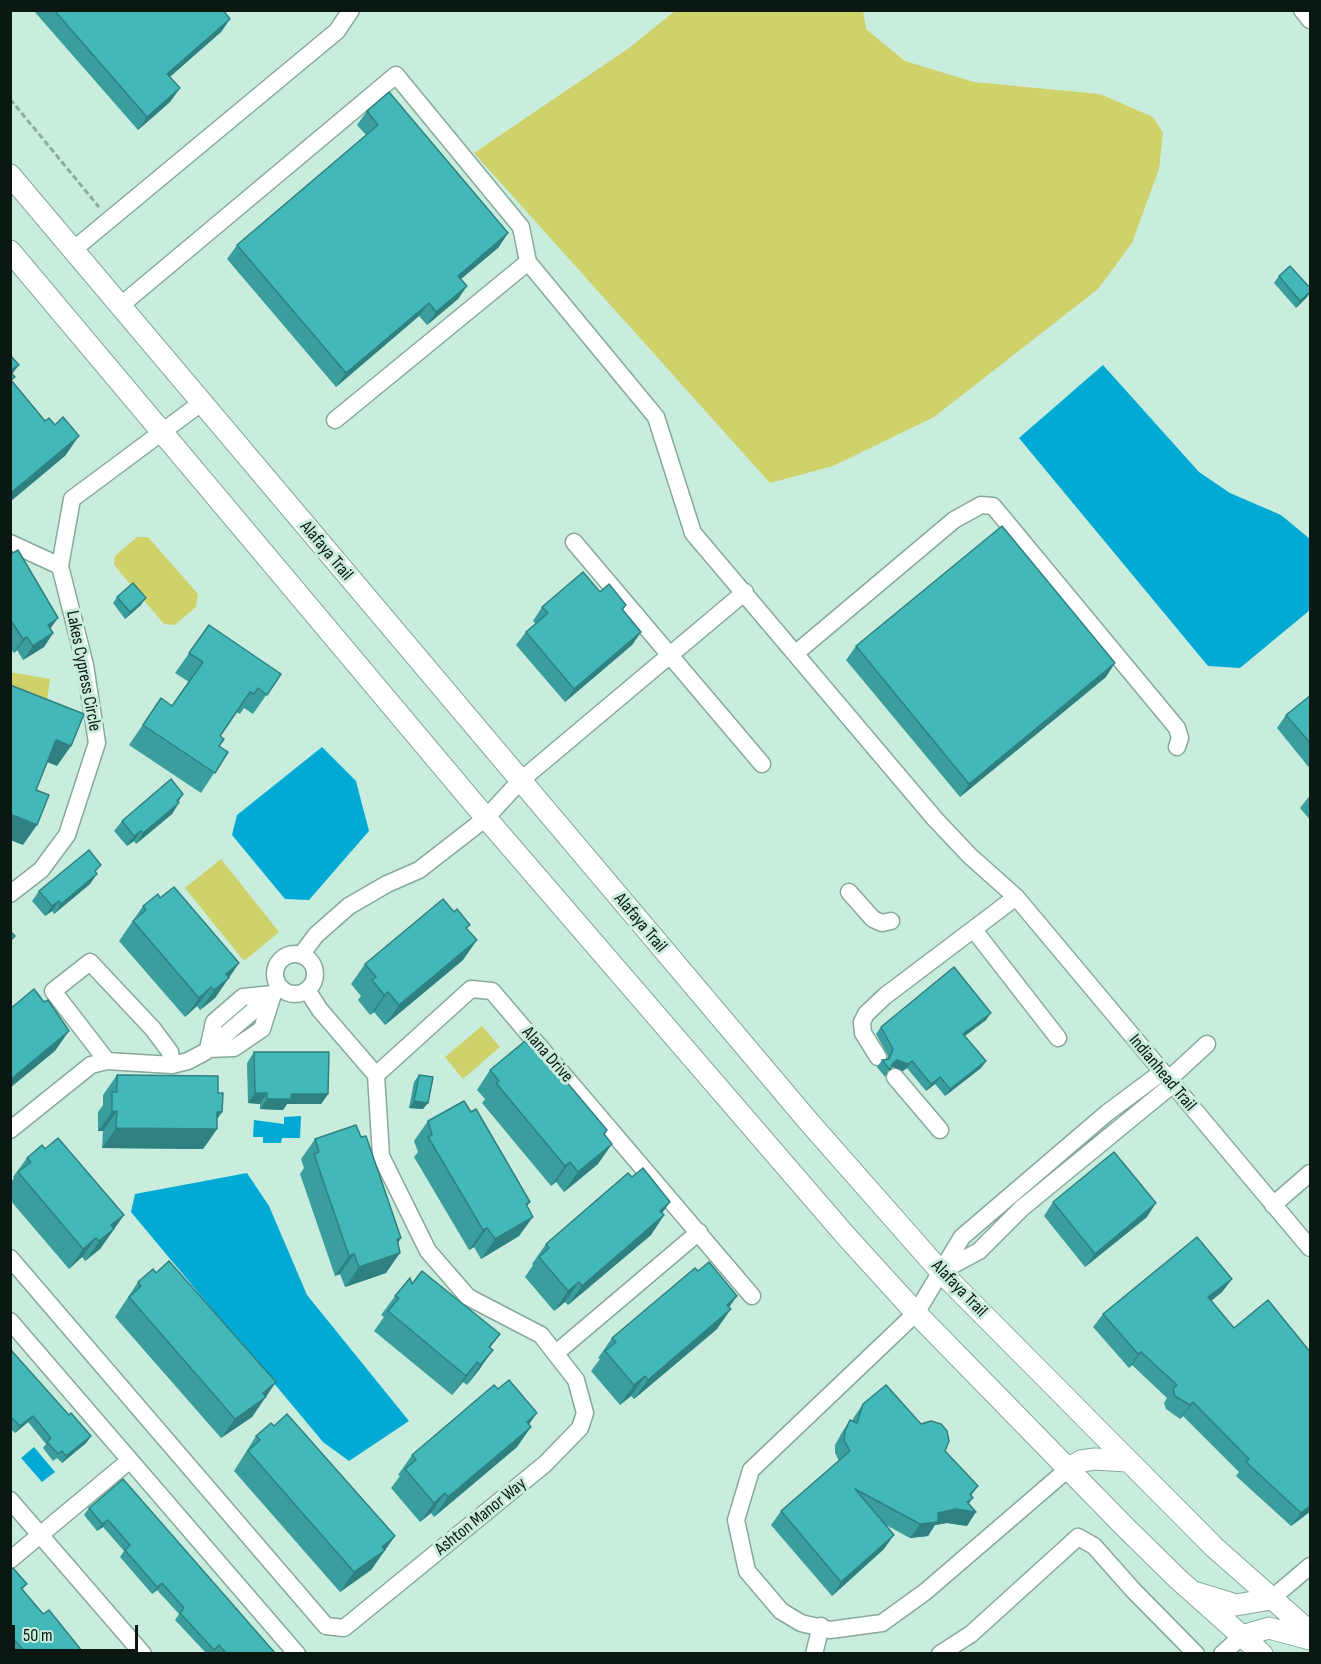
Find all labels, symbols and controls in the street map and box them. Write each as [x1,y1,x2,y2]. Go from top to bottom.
street label: Alafaya Trail [295,517,357,585]
street label: Lakes Cypress Circle [61,609,105,733]
street label: Alafaya Trail [609,889,671,957]
street label: Alana Drive [517,1023,577,1087]
street label: Indianhead Trail [1124,1030,1200,1116]
street label: Alafaya Trail [927,1256,991,1322]
street label: Ashton Manor Way [431,1474,531,1560]
scale bar [15,1613,141,1651]
text: 50 m [23,1625,53,1646]

